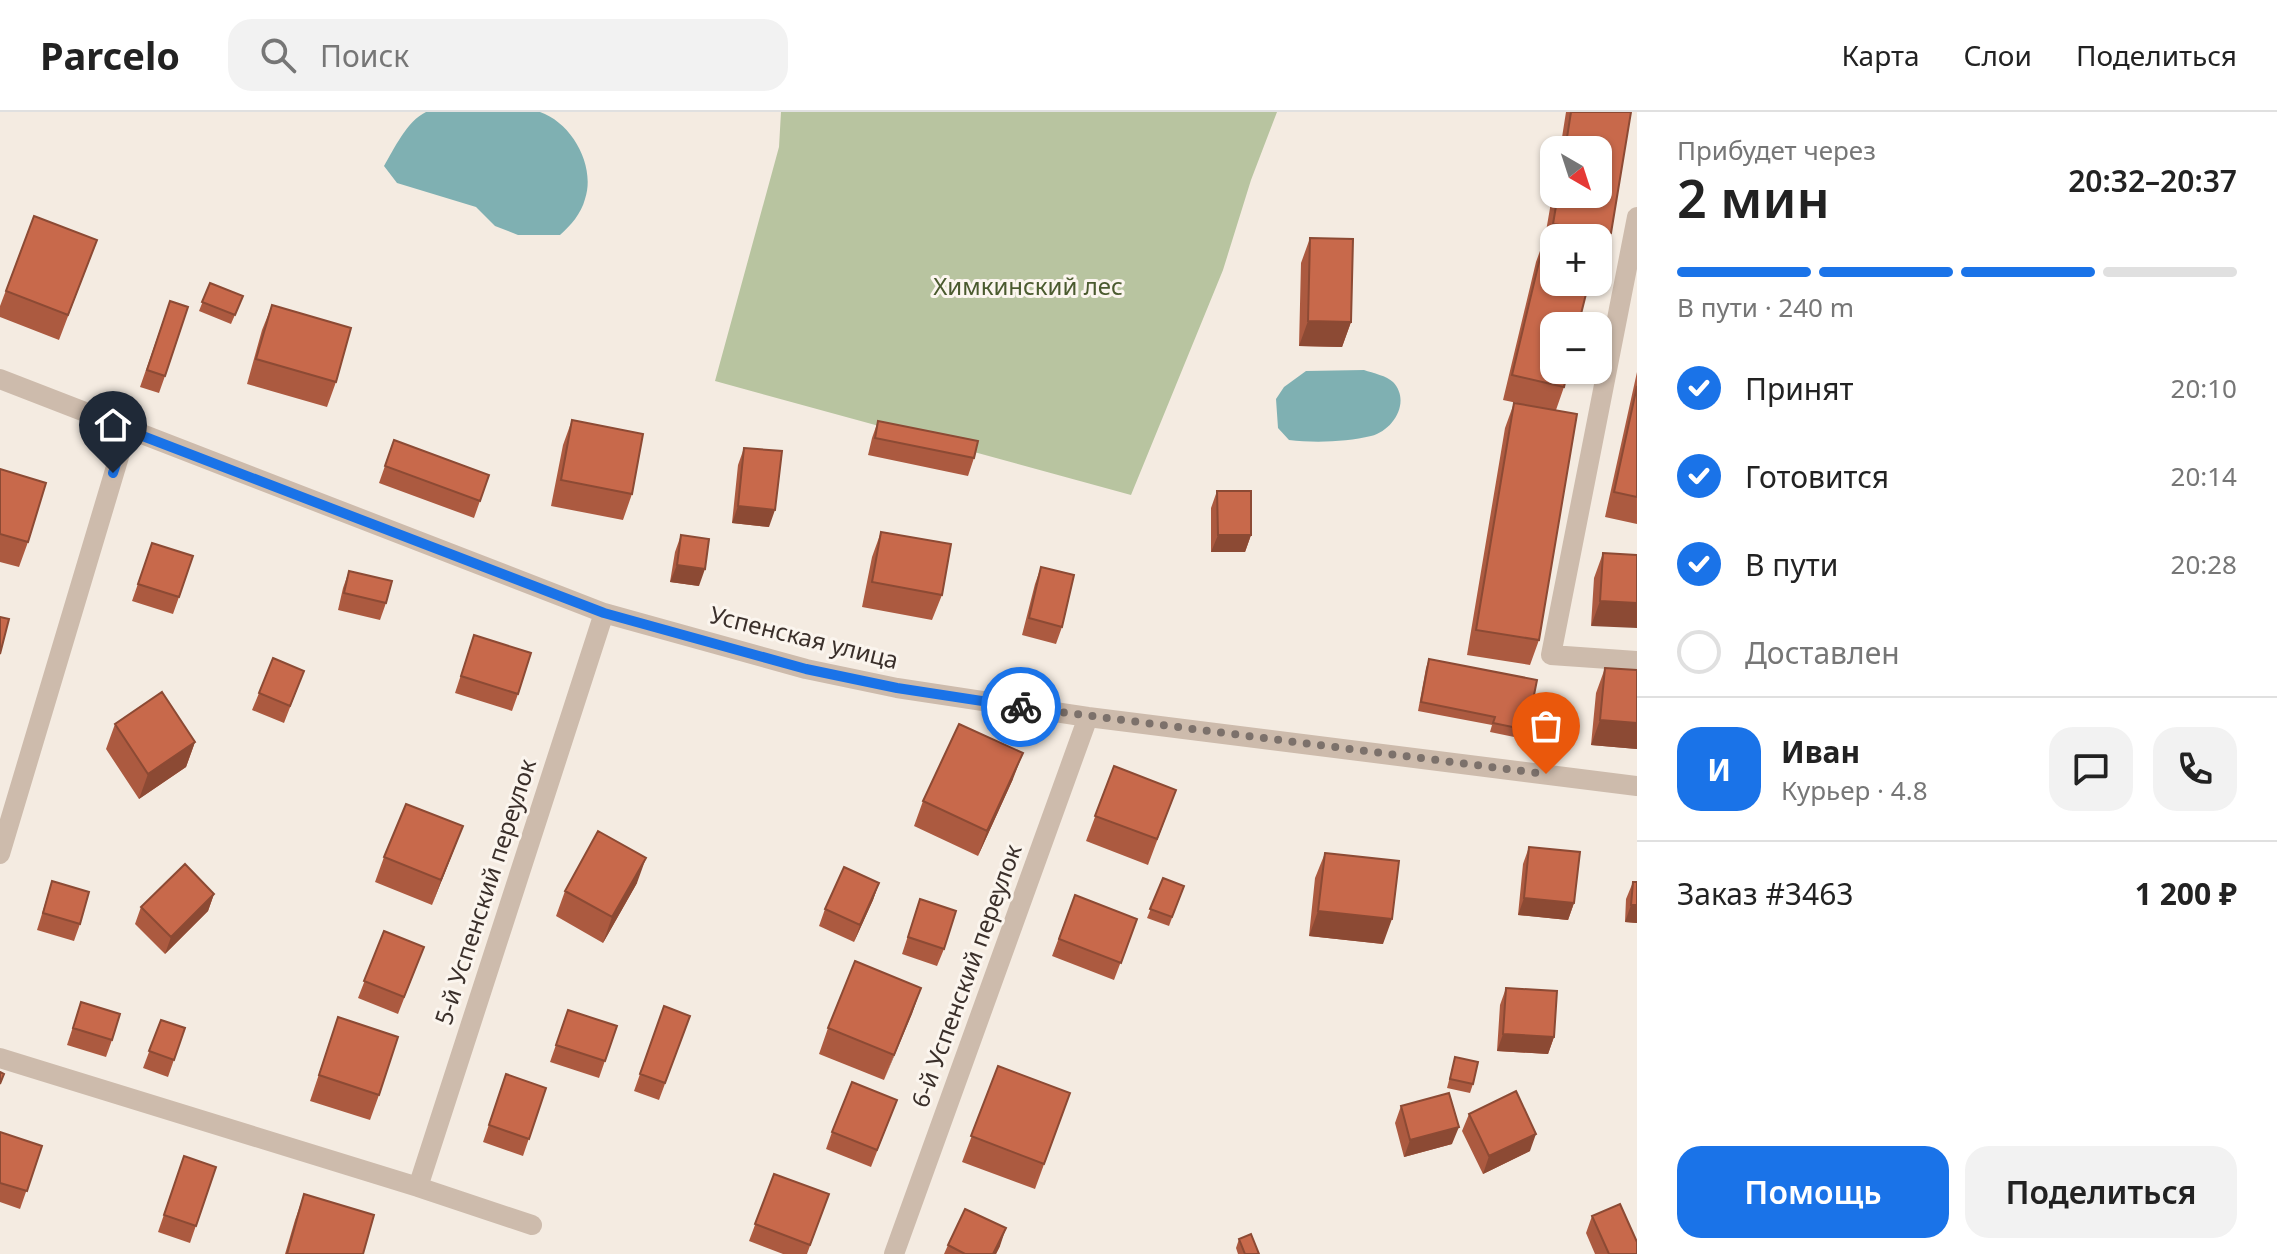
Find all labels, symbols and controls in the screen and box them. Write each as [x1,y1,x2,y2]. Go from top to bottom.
search box [228,19,788,91]
text: Parcelo [40,29,180,81]
icon: search [256,33,300,77]
text: Поиск [320,35,409,76]
text: Карта [1841,36,1920,74]
text: Слои [1964,36,2032,74]
text: Поделиться [2076,36,2237,74]
text: Прибудет через [1677,132,1876,168]
north arrow [1540,136,1612,208]
map controls [1540,136,1612,384]
text: 20:32–20:37 [2068,160,2237,201]
text: 2 мин [1677,162,1830,233]
button: + [1540,224,1612,296]
park label: Химкинский лес [933,269,1123,302]
text: В пути · 240 m [1677,289,1854,325]
button: − [1540,312,1612,384]
icon: check [1677,366,1721,410]
text: Принят [1745,368,1854,409]
text: 20:10 [2171,370,2237,406]
pin [79,391,147,473]
icon: home [91,403,135,447]
icon: check [1677,454,1721,498]
text: Готовится [1745,456,1889,497]
text: 20:14 [2171,458,2237,494]
icon: check [1677,542,1721,586]
text: В пути [1745,544,1838,585]
text: 20:28 [2171,546,2237,582]
street label: Успенская улица [707,597,902,676]
text: Доставлен [1745,632,1900,673]
courier [981,667,1061,747]
icon: bike [999,685,1043,729]
pin [1512,692,1580,774]
icon: bag [1524,704,1568,748]
button: chat [2049,727,2133,811]
button: phone [2153,727,2237,811]
text: Иван [1781,731,1860,772]
text: И [1707,749,1731,790]
street label: 5-й Успенский переулок [426,754,543,1029]
text: Курьер · 4.8 [1781,772,1928,808]
street label: 6-й Успенский переулок [903,839,1029,1112]
text: Заказ #3463 [1677,873,1853,914]
text: 1 200 ₽ [2135,873,2237,914]
button: Помощь [1677,1146,1949,1238]
button: Поделиться [1965,1146,2237,1238]

